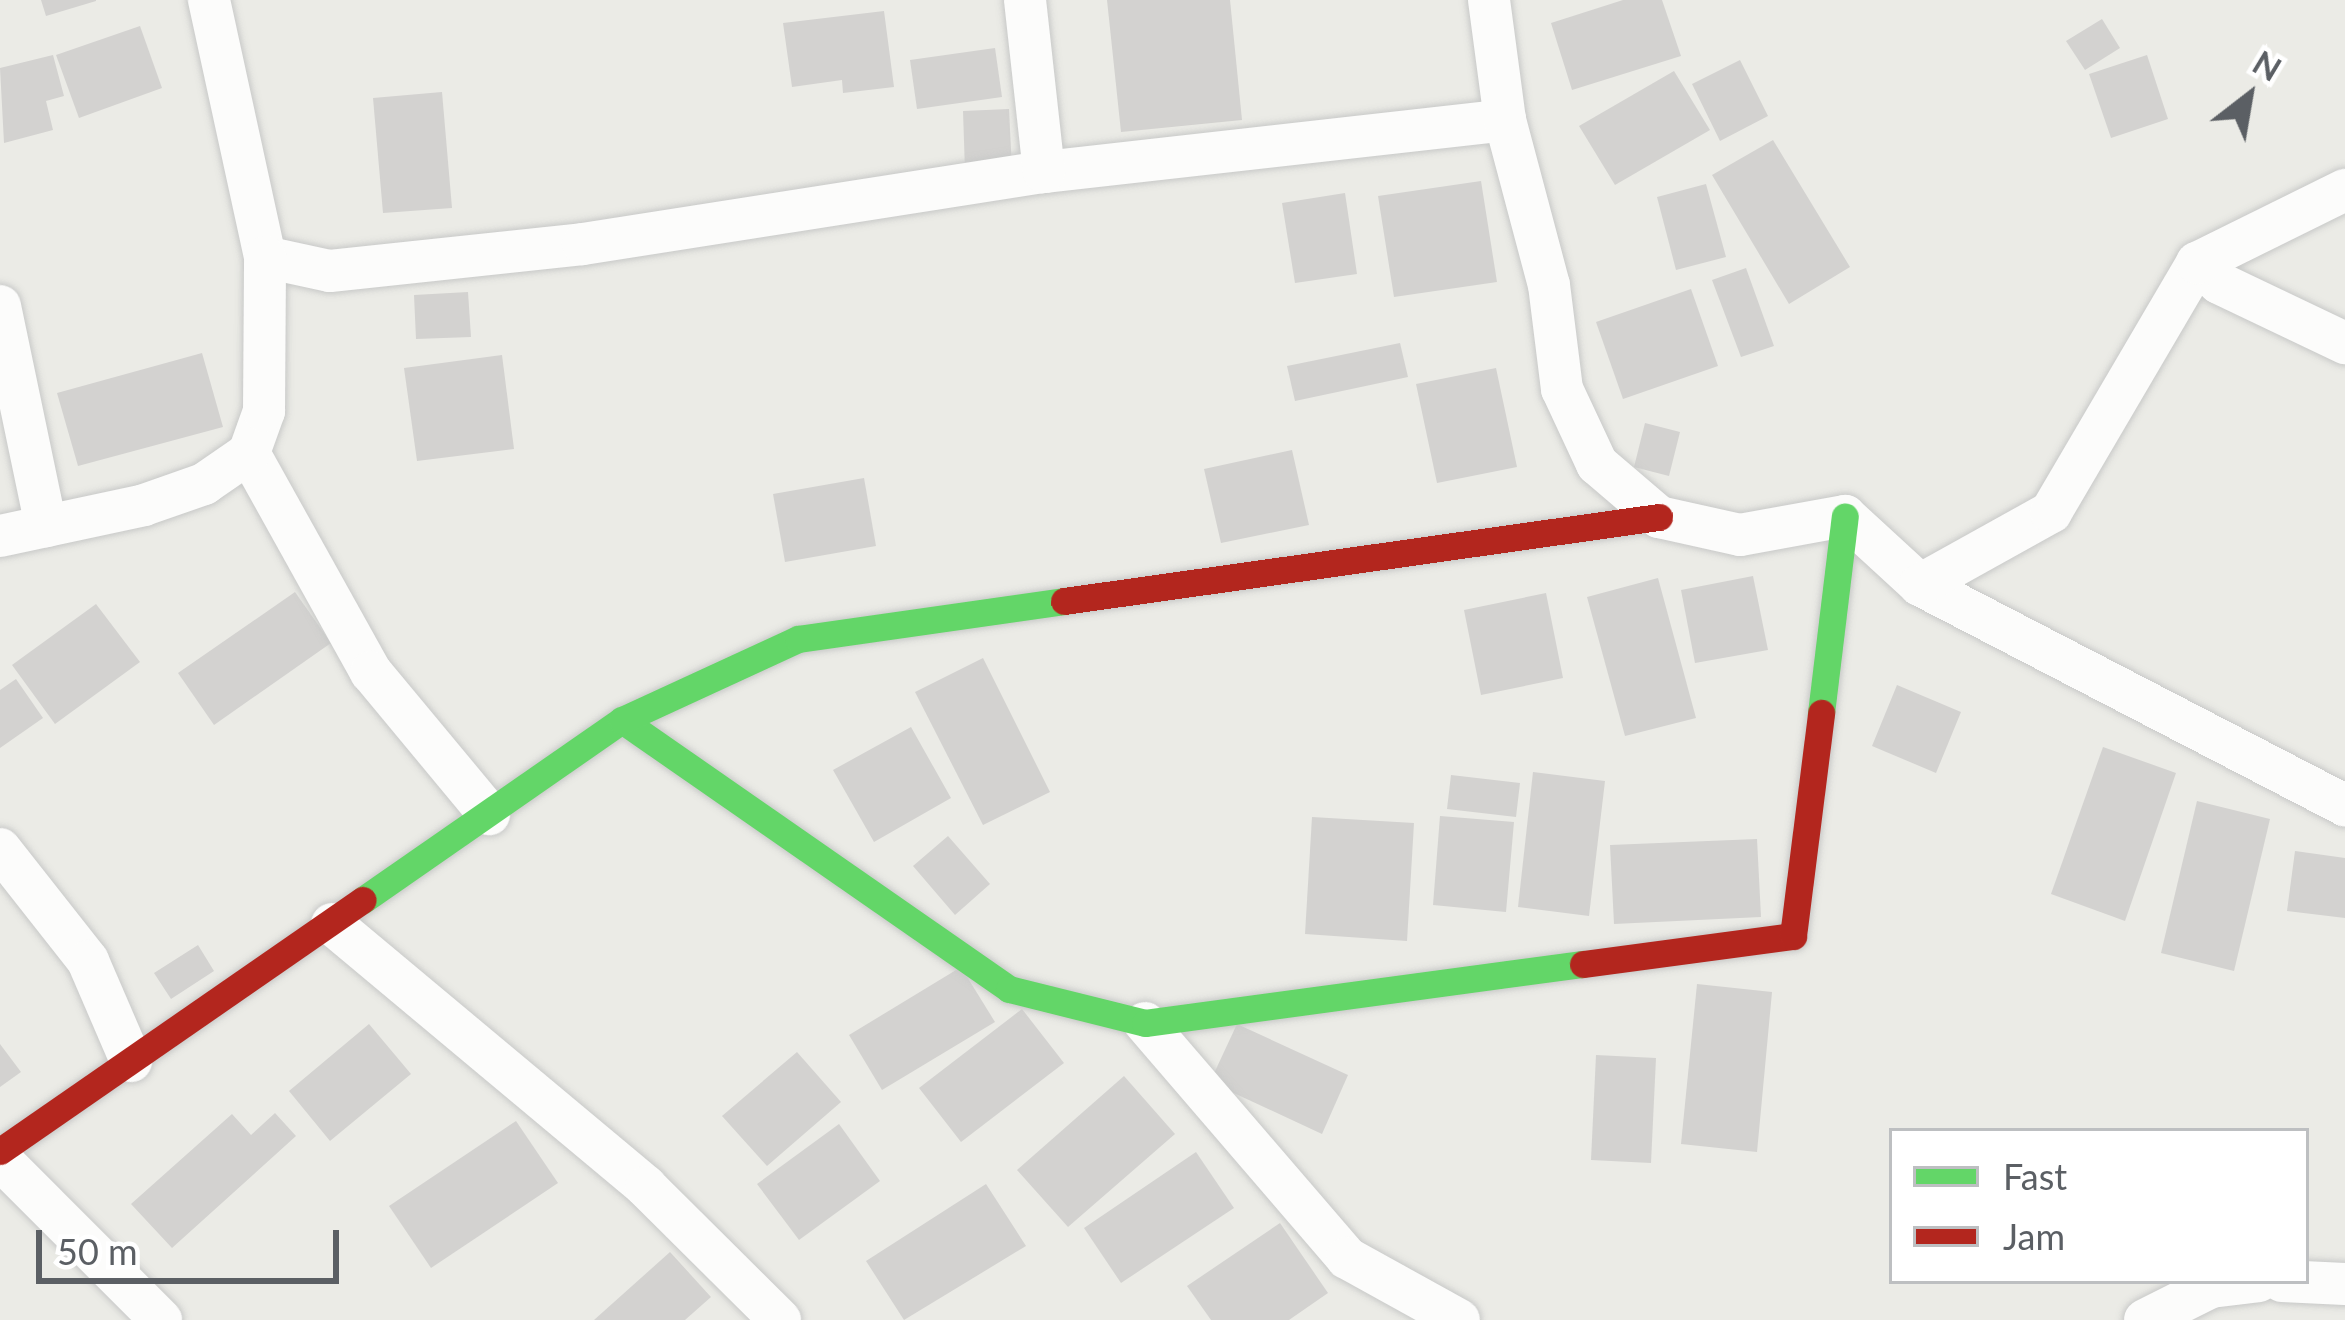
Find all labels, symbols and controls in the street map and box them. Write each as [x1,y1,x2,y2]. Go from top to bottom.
north arrow [2189,36,2309,156]
text: N [2246,41,2289,89]
legend [1889,1128,2309,1284]
text: Fast [2003,1154,2067,1198]
scale bar [42,1206,345,1280]
text: Jam [2003,1214,2065,1258]
text: 50 m [57,1229,138,1273]

